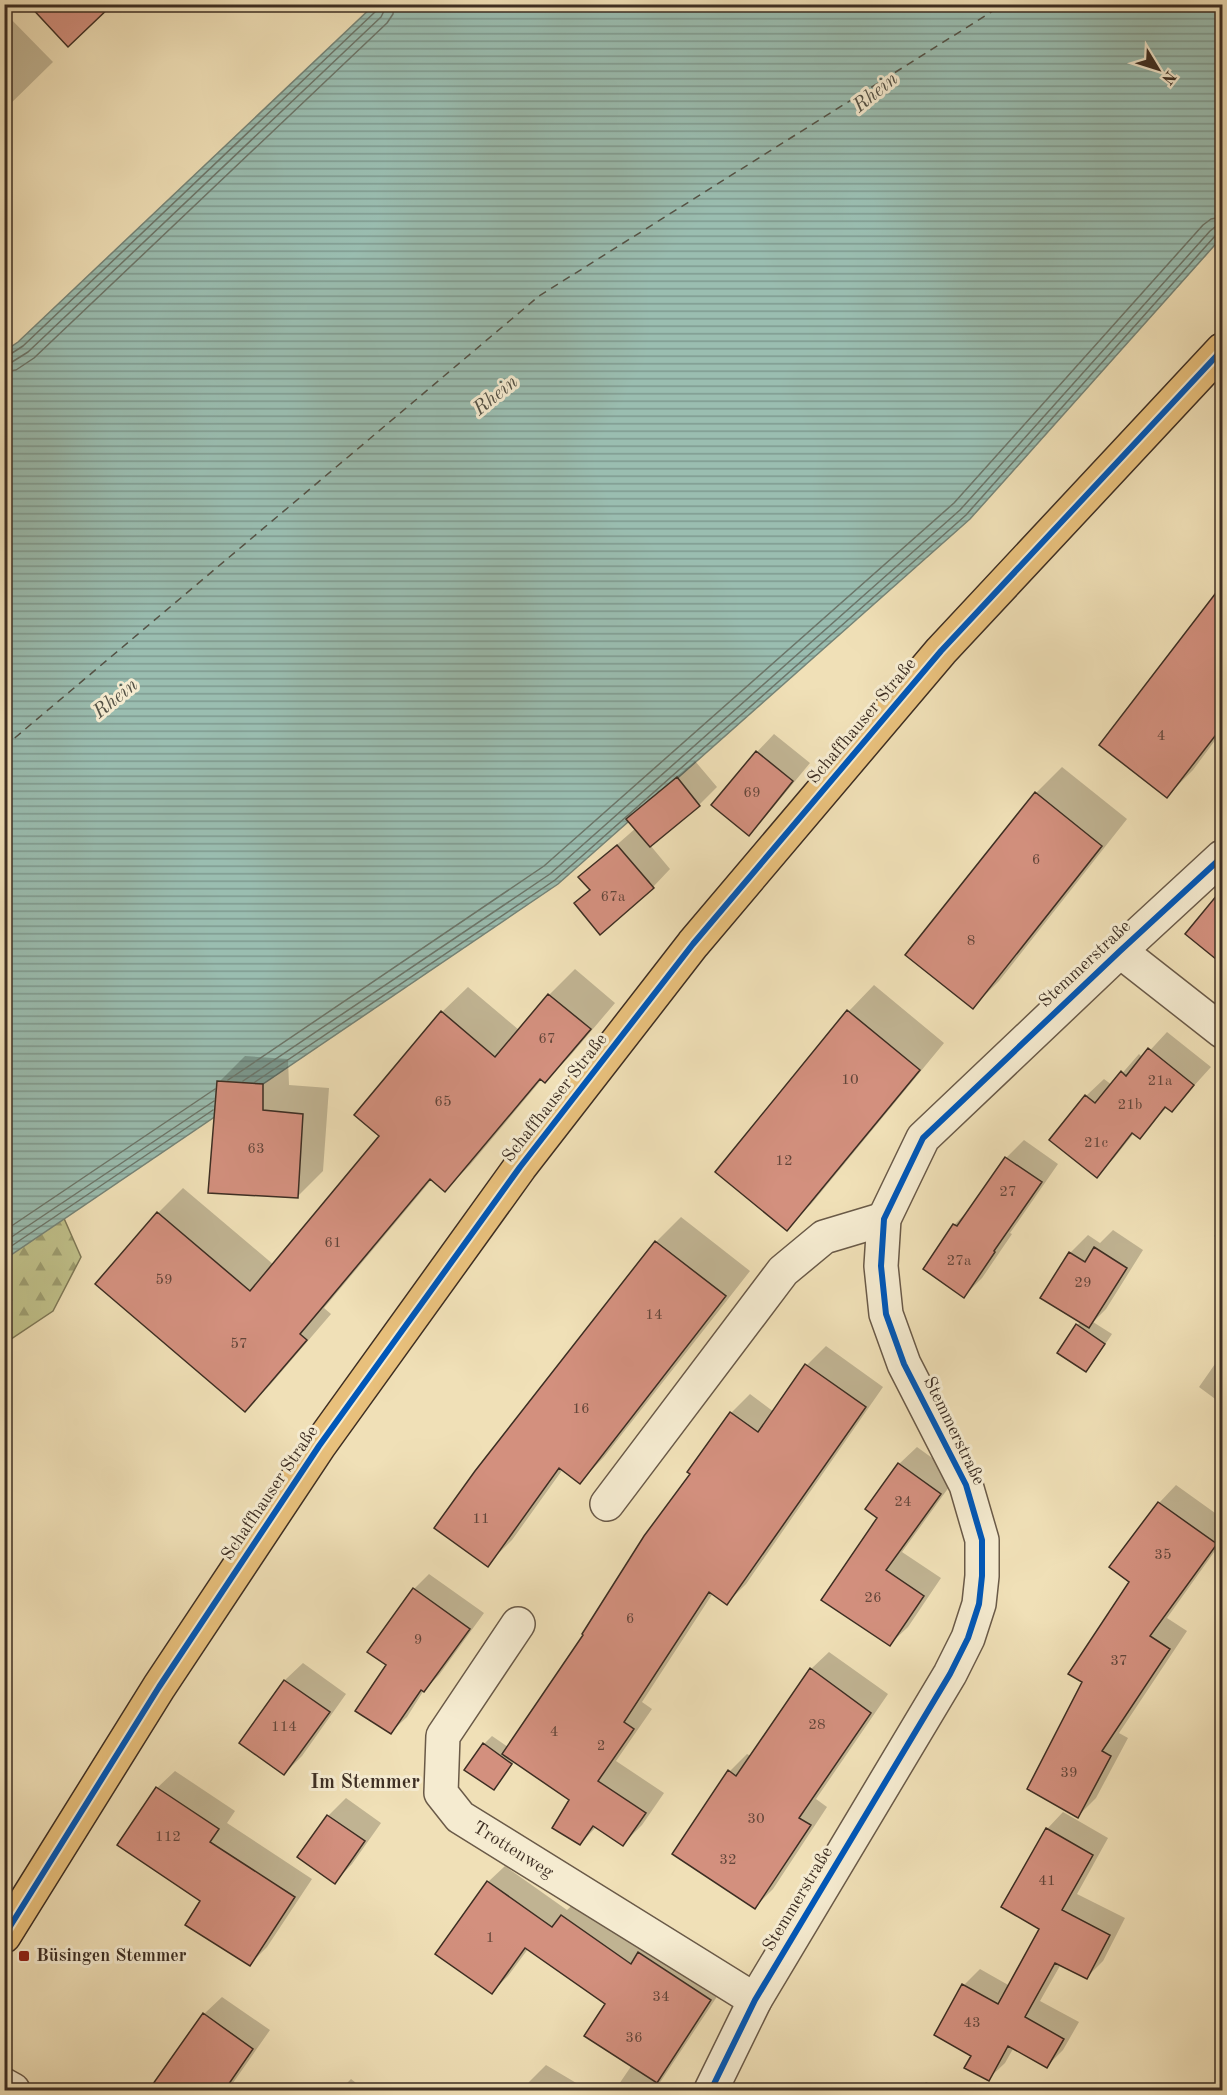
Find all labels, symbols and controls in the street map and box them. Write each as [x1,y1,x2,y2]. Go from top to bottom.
north arrow [1128,39,1188,99]
text: N [1158,67,1178,87]
water label: Rhein [849,69,902,117]
water label: Rhein [469,372,522,420]
street label: Schaffhauser Straße [804,655,920,787]
water label: Rhein [89,675,142,723]
house number: 4 [1157,729,1165,744]
house number: 69 [743,786,761,801]
house number: 6 [1032,853,1040,868]
house number: 67a [601,890,626,905]
street label: Stemmerstraße [1036,917,1134,1011]
house number: 8 [967,934,975,949]
street label: Schaffhauser Straße [499,1030,611,1166]
house number: 67 [538,1032,556,1047]
house number: 10 [841,1073,859,1088]
house number: 21a [1148,1074,1173,1089]
house number: 65 [434,1095,452,1110]
house number: 21b [1117,1098,1143,1113]
house number: 21c [1084,1136,1108,1151]
house number: 63 [247,1142,265,1157]
house number: 12 [775,1154,793,1169]
house number: 27 [999,1185,1017,1200]
house number: 61 [324,1236,342,1251]
house number: 27a [947,1254,972,1269]
house number: 59 [155,1273,173,1288]
house number: 29 [1074,1276,1092,1291]
house number: 14 [645,1308,663,1323]
house number: 57 [230,1337,248,1352]
street label: Stemmerstraße [920,1374,988,1488]
house number: 16 [572,1402,590,1417]
street label: Schaffhauser Straße [218,1423,322,1563]
house number: 24 [894,1495,912,1510]
house number: 11 [472,1512,490,1527]
house number: 35 [1154,1548,1172,1563]
house number: 26 [864,1591,882,1606]
house number: 6 [626,1612,634,1627]
house number: 9 [414,1633,422,1648]
house number: 37 [1110,1654,1128,1669]
house number: 28 [808,1718,826,1733]
house number: 114 [271,1720,297,1735]
house number: 4 [550,1725,558,1740]
house number: 2 [597,1739,605,1754]
house number: 39 [1060,1766,1078,1781]
district label: Im Stemmer [310,1773,420,1793]
house number: 30 [747,1812,765,1827]
street label: Trottenweg [470,1818,557,1882]
house number: 112 [155,1830,181,1845]
street label: Stemmerstraße [760,1844,836,1954]
house number: 32 [719,1853,737,1868]
house number: 41 [1038,1874,1056,1889]
house number: 1 [486,1931,494,1946]
place label: Büsingen Stemmer [36,1947,187,1965]
marker: Büsingen Stemmer [17,1949,31,1963]
house number: 34 [652,1990,670,2005]
house number: 43 [963,2016,981,2031]
house number: 36 [625,2031,643,2046]

